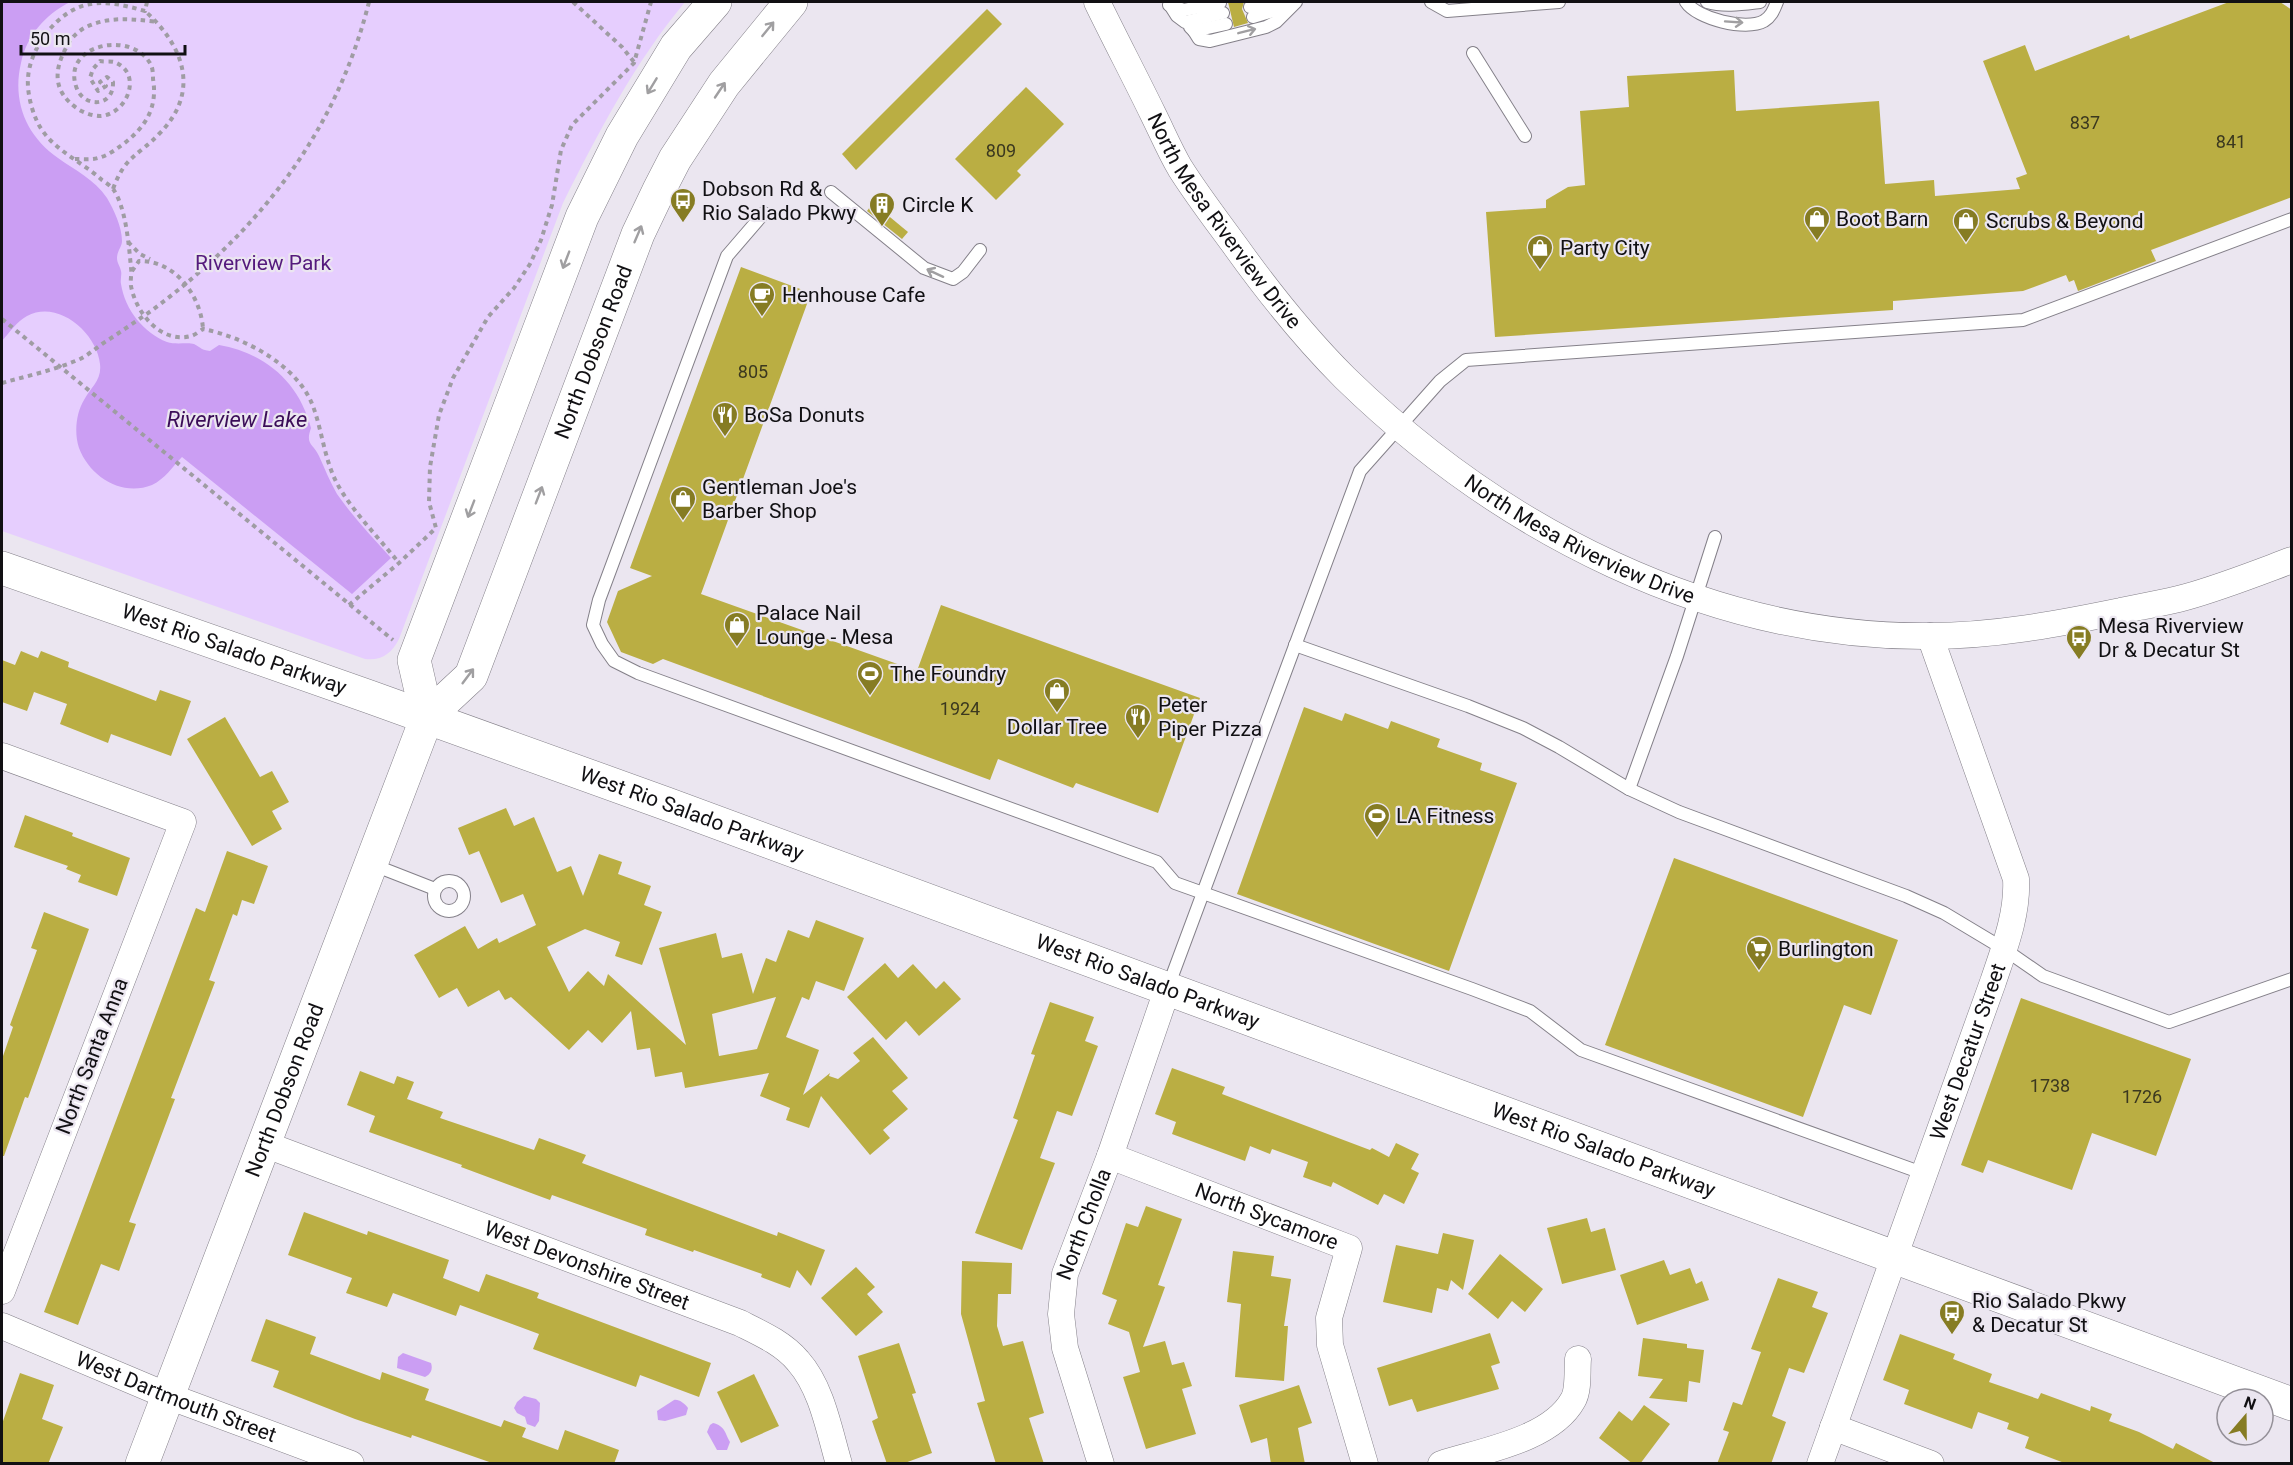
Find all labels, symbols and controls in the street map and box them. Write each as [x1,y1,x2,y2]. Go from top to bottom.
one-way arrow [1723,17,1743,28]
scale bar [21,18,184,56]
one-way arrow [761,21,774,37]
one-way arrow [1238,25,1257,37]
text: 50 m [30,28,70,49]
one-way arrow [646,77,658,94]
one-way arrow [714,82,726,98]
street label: North Mesa Riverview Drive [1142,109,1306,334]
house number: 837 [2070,112,2100,133]
house number: 841 [2216,131,2246,152]
house number: 809 [986,140,1016,161]
place label: Dobson Rd & Rio Salado Pkwy [702,177,856,225]
bus stop icon: Dobson Rd & Rio Salado Pkwy [668,186,698,224]
building icon: Circle K [867,190,897,228]
place label: Circle K [902,193,974,217]
shop icon: Boot Barn [1802,204,1832,242]
shop icon: Scrubs & Beyond [1951,206,1981,244]
place label: Boot Barn [1836,207,1928,231]
place label: Scrubs & Beyond [1986,209,2144,233]
one-way arrow [633,226,644,244]
shop icon: Party City [1525,233,1555,271]
place label: Party City [1560,236,1650,260]
park label: Riverview Park [195,251,331,275]
one-way arrow [559,251,570,269]
street label: North Dobson Road [550,262,637,442]
one-way arrow [927,267,945,279]
cafe icon: Henhouse Cafe [747,280,777,318]
place label: Henhouse Cafe [782,283,925,307]
house number: 805 [738,361,768,382]
restaurant icon: BoSa Donuts [710,400,740,438]
place label: BoSa Donuts [744,403,865,427]
water label: Riverview Lake [167,407,307,432]
street label: North Mesa Riverview Drive [1460,470,1698,608]
place label: Gentleman Joe's Barber Shop [702,475,857,523]
shop icon: Gentleman Joe's Barber Shop [668,484,698,522]
one-way arrow [534,486,545,505]
one-way arrow [465,499,476,517]
street label: West Rio Salado Parkway [119,599,350,700]
place label: Palace Nail Lounge - Mesa [756,601,893,649]
shop icon: Palace Nail Lounge - Mesa [722,610,752,648]
place label: Mesa Riverview Dr & Decatur St [2098,614,2244,662]
bus stop icon: Mesa Riverview Dr & Decatur St [2064,623,2094,661]
sports icon: The Foundry [855,659,885,697]
place label: The Foundry [890,662,1006,686]
one-way arrow [461,668,474,684]
shop icon: Dollar Tree [1042,676,1072,714]
place label: Peter Piper Pizza [1158,693,1262,741]
house number: 1924 [940,698,980,719]
restaurant icon: Peter Piper Pizza [1123,702,1153,740]
place label: Dollar Tree [1007,715,1107,739]
street label: West Rio Salado Parkway [576,762,807,865]
sports icon: LA Fitness [1362,801,1392,839]
place label: LA Fitness [1396,804,1494,828]
street label: West Rio Salado Parkway [1033,929,1263,1034]
supermarket icon: Burlington [1744,934,1774,972]
place label: Burlington [1778,937,1874,961]
street label: West Decatur Street [1925,960,2010,1143]
street label: North Santa Anna [51,974,133,1138]
street label: North Dobson Road [241,1000,329,1180]
house number: 1738 [2030,1075,2070,1096]
house number: 1726 [2122,1086,2162,1107]
street label: West Rio Salado Parkway [1488,1098,1719,1202]
street label: North Cholla [1052,1165,1116,1283]
street label: North Sycamore [1192,1178,1342,1255]
street label: West Devonshire Street [481,1216,693,1315]
place label: Rio Salado Pkwy & Decatur St [1972,1289,2126,1337]
bus stop icon: Rio Salado Pkwy & Decatur St [1937,1298,1967,1336]
street label: West Dartmouth Street [72,1347,280,1447]
north arrow [2215,1387,2275,1447]
text: N [2241,1393,2259,1414]

